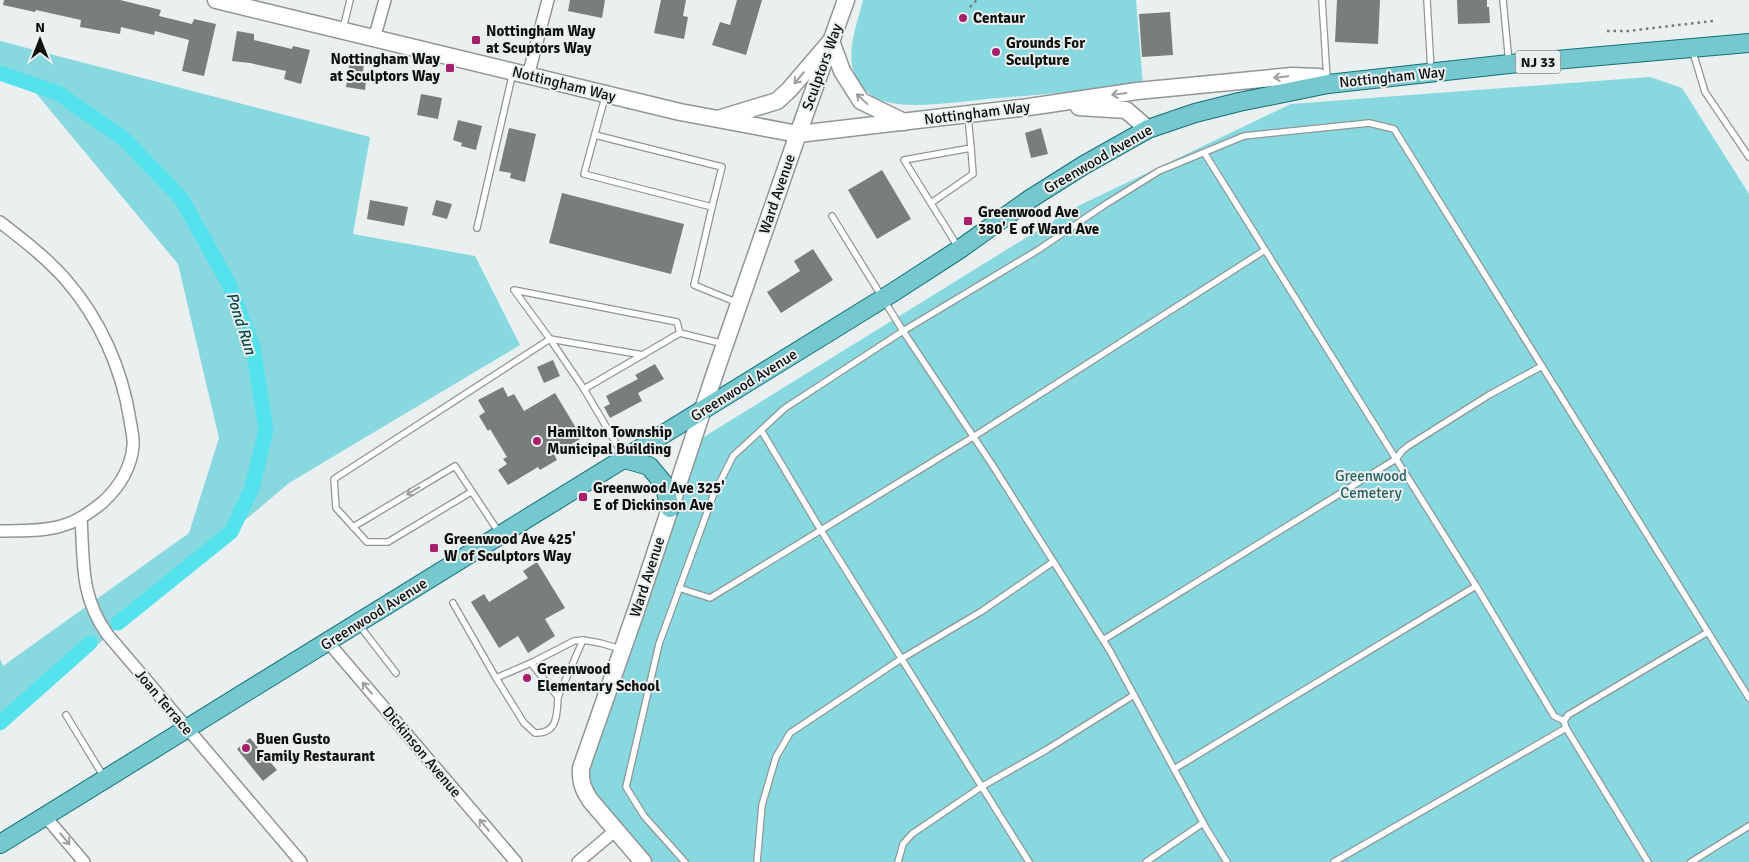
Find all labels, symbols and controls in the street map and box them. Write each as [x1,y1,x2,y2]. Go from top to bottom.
place label: Centaur [973,9,1025,27]
marker: Centaur [957,12,969,24]
north arrow [15,15,65,65]
text: N [35,19,45,36]
street label: Sculptors Way [798,21,846,113]
place label: Nottingham Way at Scuptors Way [486,22,596,57]
marker: Nottingham Way at Scuptors Way [470,34,482,46]
place label: Grounds For Sculpture [1006,34,1085,69]
marker: Grounds For Sculpture [990,46,1002,58]
place label: Nottingham Way at Sculptors Way [330,50,441,85]
road number: NJ 33 [1516,51,1560,74]
marker: Nottingham Way at Sculptors Way [444,62,456,74]
street label: Nottingham Way [510,62,618,106]
street label: Nottingham Way [1338,62,1446,92]
one-way arrow [793,72,805,85]
one-way arrow [1273,72,1289,82]
one-way arrow [1112,89,1128,99]
one-way arrow [856,93,869,105]
street label: Nottingham Way [923,98,1031,128]
street label: Greenwood Avenue [1041,121,1155,197]
street label: Ward Avenue [755,152,799,236]
place label: Greenwood Ave 380' E of Ward Ave [978,203,1099,238]
marker: Greenwood Ave 380' E of Ward Ave [962,215,974,227]
water label: Pond Run [222,290,261,358]
street label: Greenwood Avenue [687,345,801,425]
place label: Hamilton Township Municipal Building [547,423,672,458]
marker: Hamilton Township Municipal Building [531,435,543,447]
park label: Greenwood Cemetery [1335,467,1407,502]
place label: Greenwood Ave 325' E of Dickinson Ave [593,479,725,514]
one-way arrow [407,487,421,497]
marker: Greenwood Ave 325' E of Dickinson Ave [577,491,589,503]
place label: Greenwood Ave 425' W of Sculptors Way [444,530,576,565]
street label: Ward Avenue [626,535,668,619]
marker: Greenwood Ave 425' W of Sculptors Way [428,542,440,554]
street label: Greenwood Avenue [317,574,431,654]
place label: Greenwood Elementary School [537,660,660,695]
street label: Joan Terrace [131,665,197,739]
marker: Greenwood Elementary School [521,672,533,684]
one-way arrow [362,682,373,695]
street label: Dickinson Avenue [379,703,465,801]
place label: Buen Gusto Family Restaurant [256,730,375,765]
marker: Buen Gusto Family Restaurant [240,742,252,754]
one-way arrow [479,819,490,832]
one-way arrow [59,832,70,845]

